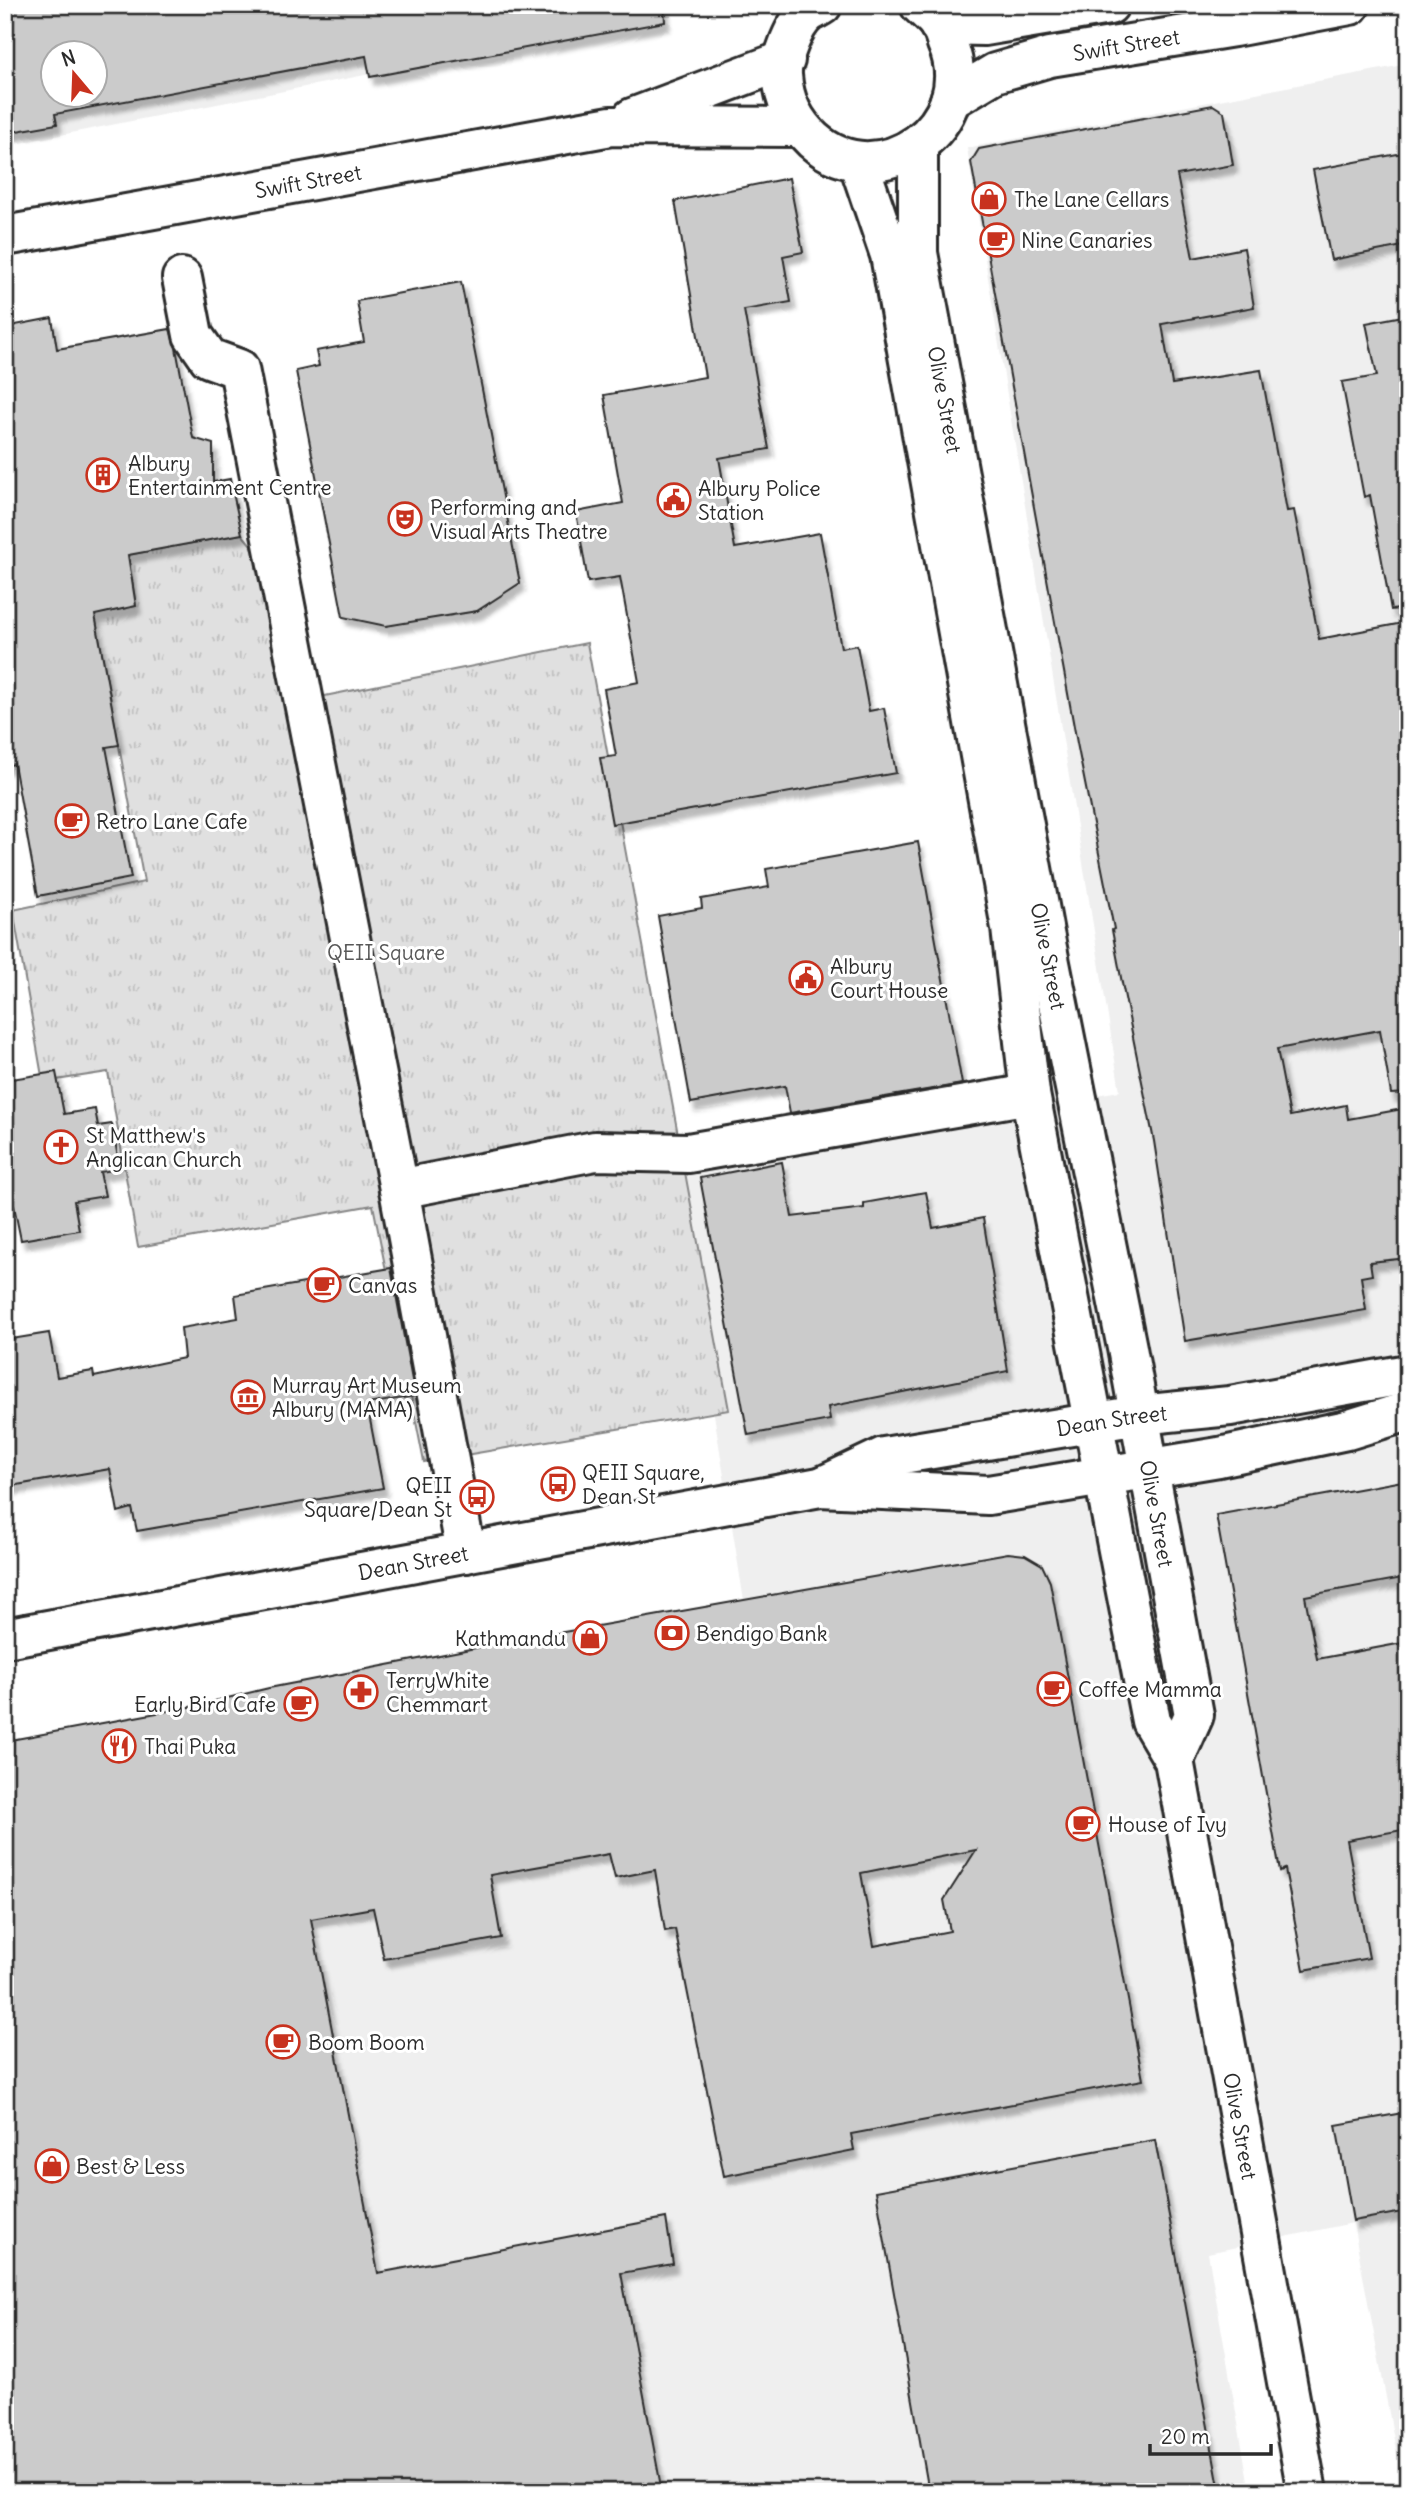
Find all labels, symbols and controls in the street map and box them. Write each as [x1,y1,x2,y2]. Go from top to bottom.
street label: Swift Street [1071,23,1182,67]
north arrow [38,38,108,108]
text: N [58,44,79,71]
street label: Swift Street [253,158,363,204]
shop icon: The Lane Cellars [970,180,1008,218]
place label: The Lane Cellars [1014,186,1169,213]
cafe icon: Nine Canaries [978,221,1016,259]
place label: Nine Canaries [1021,227,1153,254]
street label: Olive Street [922,344,968,455]
place label: Albury Entertainment Centre [128,450,332,501]
building icon: Albury Entertainment Centre [84,456,122,494]
place label: Albury Police Station [698,475,821,526]
public building icon: Albury Police Station [655,481,693,519]
place label: Performing and Visual Arts Theatre [430,494,608,545]
theatre icon: Performing and Visual Arts Theatre [386,500,424,538]
cafe icon: Retro Lane Cafe [53,802,91,840]
place label: Retro Lane Cafe [96,808,248,835]
street label: Olive Street [1025,900,1072,1012]
park label: QEII Square [327,939,445,966]
place label: Albury Court House [830,953,948,1004]
public building icon: Albury Court House [787,959,825,997]
place label: St Matthew's Anglican Church [86,1122,242,1173]
church icon: St Matthew's Anglican Church [42,1128,80,1166]
cafe icon: Canvas [305,1266,343,1304]
place label: Canvas [348,1272,417,1299]
place label: Murray Art Museum Albury (MAMA) [272,1372,462,1423]
museum icon: Murray Art Museum Albury (MAMA) [229,1378,267,1416]
street label: Dean Street [1054,1399,1168,1442]
street label: Olive Street [1134,1458,1180,1569]
place label: QEII Square, Dean St [582,1459,705,1510]
bus stop icon: QEII Square, Dean St [539,1465,577,1503]
place label: QEII Square/Dean St [304,1472,452,1523]
bus stop icon: QEII Square/Dean St [458,1478,496,1516]
street label: Dean Street [356,1539,470,1586]
bank icon: Bendigo Bank [653,1614,691,1652]
shop icon: Kathmandu [571,1619,609,1657]
place label: Bendigo Bank [696,1620,827,1647]
place label: Kathmandu [455,1625,566,1652]
place label: TerryWhite Chemmart [386,1667,489,1718]
cafe icon: Coffee Mamma [1035,1670,1073,1708]
pharmacy icon: TerryWhite Chemmart [342,1673,380,1711]
place label: Coffee Mamma [1078,1676,1222,1703]
cafe icon: Early Bird Cafe [282,1685,320,1723]
place label: Early Bird Cafe [134,1691,276,1718]
restaurant icon: Thai Puka [100,1727,138,1765]
place label: Thai Puka [144,1733,236,1760]
cafe icon: House of Ivy [1064,1805,1102,1843]
place label: House of Ivy [1108,1811,1227,1838]
cafe icon: Boom Boom [264,2023,302,2061]
place label: Boom Boom [308,2029,425,2056]
street label: Olive Street [1218,2070,1263,2182]
shop icon: Best & Less [33,2147,71,2185]
place label: Best & Less [76,2153,185,2180]
scale bar [1150,2413,1271,2457]
text: 20 m [1161,2423,1210,2450]

